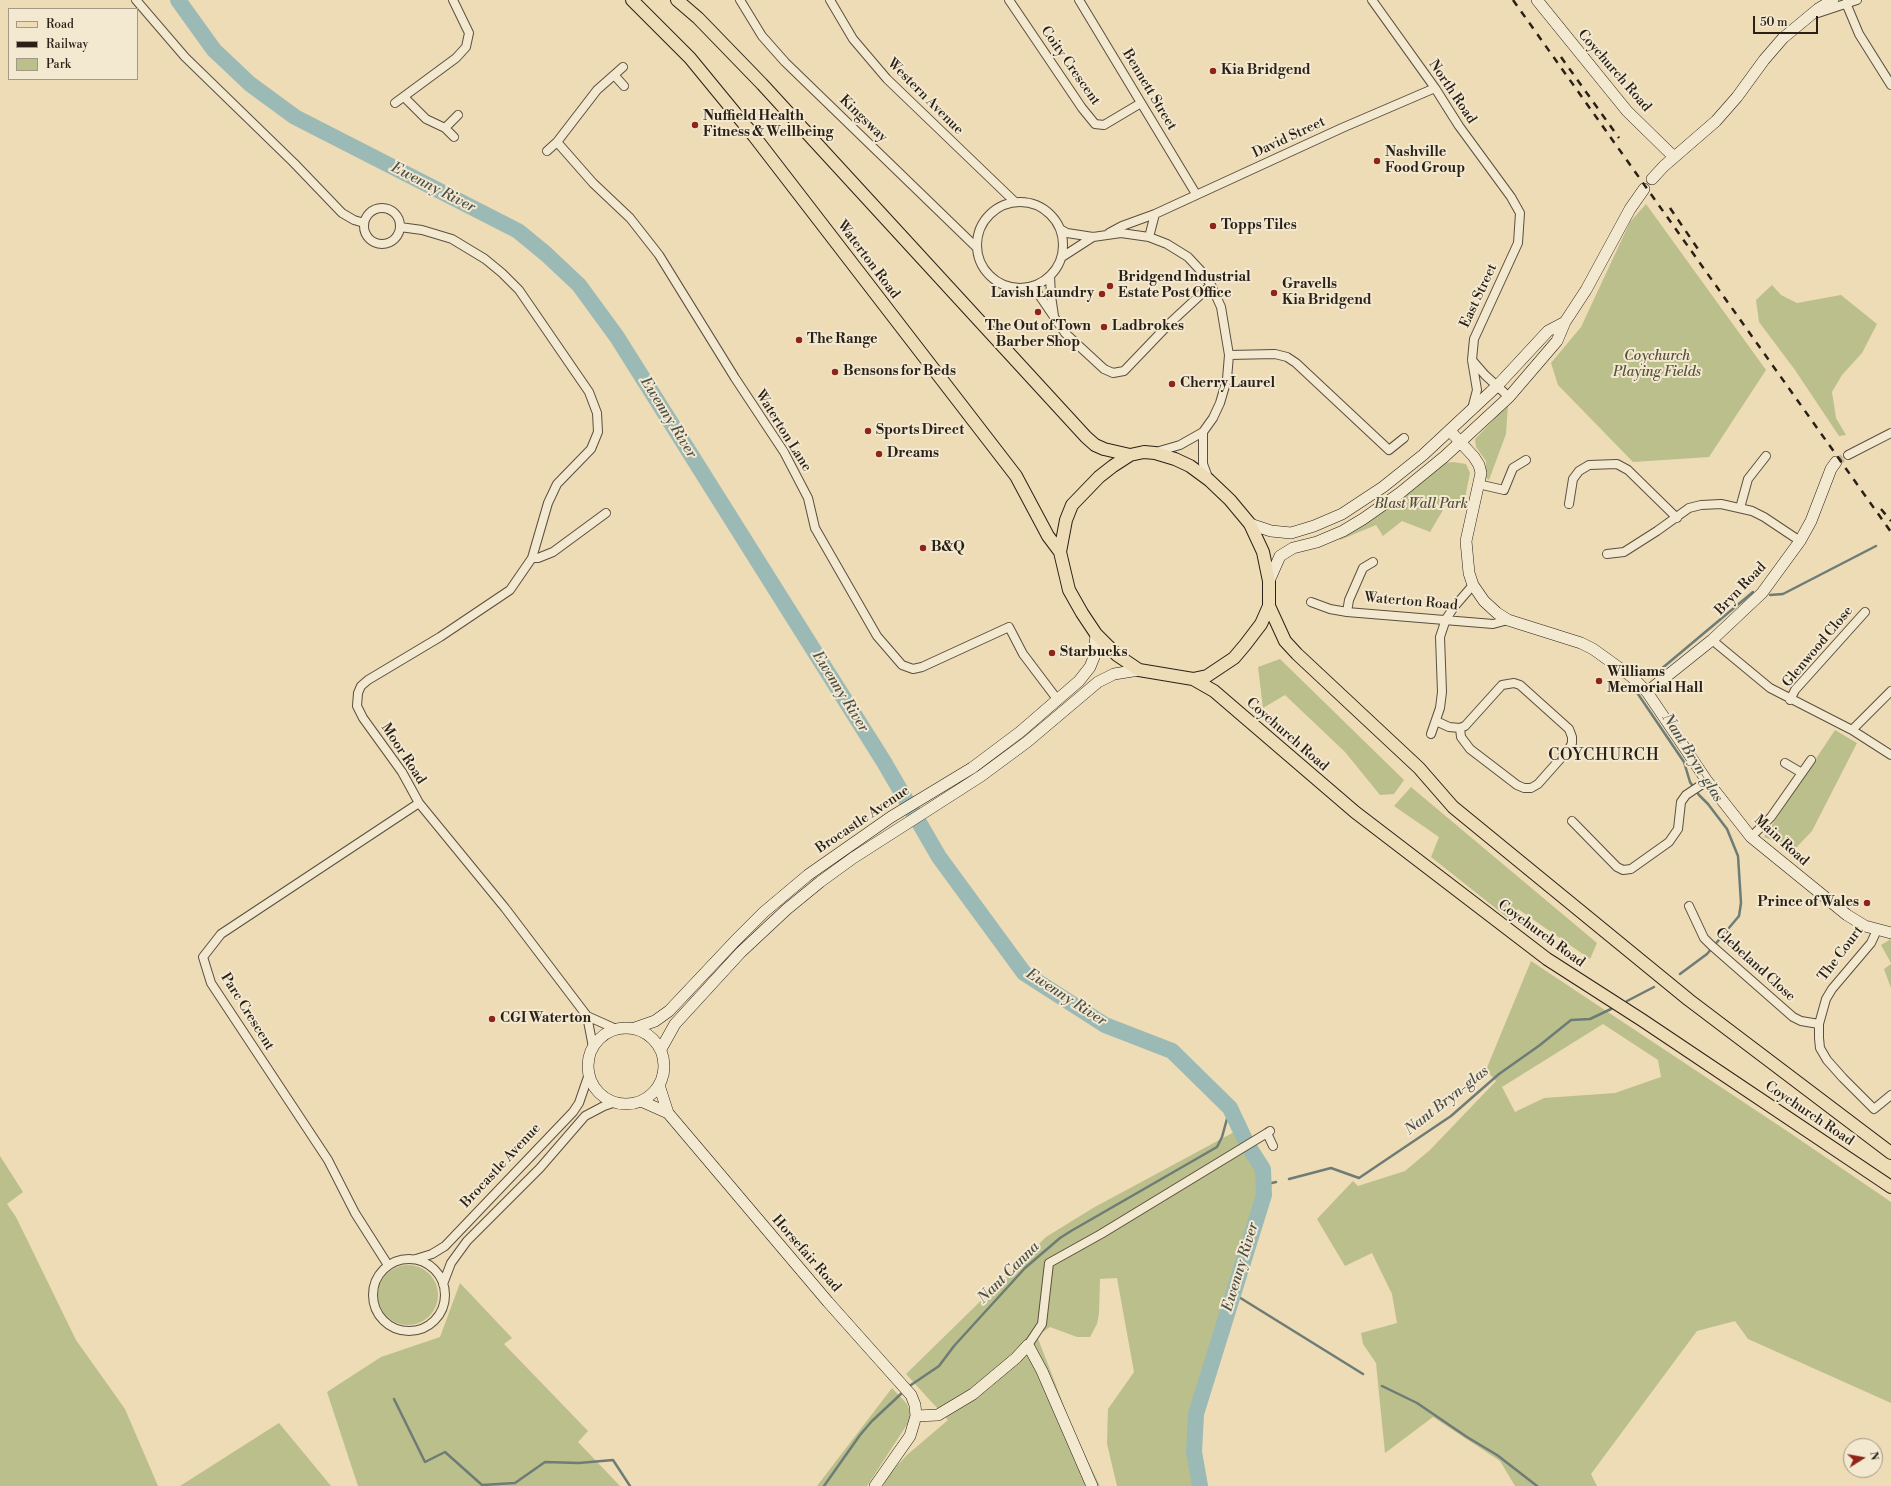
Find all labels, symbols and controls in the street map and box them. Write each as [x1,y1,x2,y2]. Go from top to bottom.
legend [8,8,138,80]
scale bar [1755,8,1820,34]
text: 50 m [1760,15,1788,30]
text: Road [46,17,74,32]
street label: Coity Crescent [1037,23,1103,109]
street label: Coychurch Road [1574,26,1654,116]
text: Railway [46,37,88,52]
street label: Bennett Street [1118,46,1180,134]
street label: Western Avenue [883,55,967,139]
text: Park [46,57,71,72]
street label: North Road [1425,57,1479,127]
place label: Kia Bridgend [1221,63,1311,79]
marker: Kia Bridgend [1208,66,1218,76]
street label: Kingsway [835,92,891,146]
place label: Nuffield Health Fitness & Wellbeing [703,109,833,142]
street label: David Street [1250,114,1328,162]
marker: Nuffield Health Fitness & Wellbeing [690,120,700,130]
place label: Nashville Food Group [1385,145,1465,178]
marker: Nashville Food Group [1372,156,1382,166]
water label: Ewenny River [388,159,478,217]
street label: Waterton Road [833,218,903,302]
place label: Topps Tiles [1221,218,1297,234]
marker: Topps Tiles [1208,221,1218,231]
street label: East Street [1457,261,1501,331]
place label: Bridgend Industrial Estate Post Office [1118,270,1251,302]
place label: Gravells Kia Bridgend [1282,277,1372,310]
marker: Bridgend Industrial Estate Post Office [1105,281,1115,291]
place label: Lavish Laundry [991,286,1094,302]
marker: Gravells Kia Bridgend [1269,288,1279,298]
marker: Lavish Laundry [1097,289,1107,299]
marker: The Out of Town Barber Shop [1033,307,1043,317]
place label: The Out of Town Barber Shop [985,319,1091,352]
place label: Ladbrokes [1112,319,1184,335]
marker: Ladbrokes [1099,322,1109,332]
place label: The Range [807,332,878,348]
marker: The Range [794,335,804,345]
park label: Coychurch Playing Fields [1613,349,1701,382]
place label: Bensons for Beds [843,364,956,380]
marker: Bensons for Beds [830,367,840,377]
water label: Ewenny River [636,374,700,462]
place label: Cherry Laurel [1180,376,1275,392]
marker: Cherry Laurel [1167,379,1177,389]
street label: Waterton Lane [751,387,815,475]
place label: Sports Direct [876,423,964,439]
marker: Sports Direct [863,426,873,436]
place label: Dreams [887,446,939,462]
marker: Dreams [874,449,884,459]
park label: Blast Wall Park [1374,497,1468,513]
place label: B&Q [931,540,965,556]
marker: B&Q [918,543,928,553]
street label: Bryn Road [1712,559,1770,619]
street label: Waterton Road [1364,590,1458,614]
street label: Glenwood Close [1779,603,1857,691]
place label: Starbucks [1060,645,1127,661]
water label: Ewenny River [808,648,872,736]
marker: Starbucks [1047,648,1057,658]
place label: Williams Memorial Hall [1607,665,1703,698]
marker: Williams Memorial Hall [1594,676,1604,686]
street label: Coychurch Road [1242,695,1332,775]
water label: Nant Bryn-glas [1658,710,1726,806]
street label: Moor Road [377,720,429,788]
district label: COYCHURCH [1548,746,1660,766]
street label: Brocastle Avenue [813,782,913,858]
street label: Main Road [1750,812,1812,870]
place label: Prince of Wales [1758,895,1859,911]
street label: Coychurch Road [1494,897,1588,971]
marker: Prince of Wales [1862,898,1872,908]
street label: The Court [1815,923,1867,985]
street label: Glebeland Close [1712,925,1798,1005]
water label: Ewenny River [1023,965,1109,1031]
street label: Parc Crescent [217,970,277,1054]
place label: CGI Waterton [500,1011,591,1027]
marker: CGI Waterton [487,1014,497,1024]
water label: Nant Bryn-glas [1402,1063,1492,1139]
street label: Coychurch Road [1761,1078,1857,1150]
street label: Brocastle Avenue [458,1120,544,1212]
street label: Horsefair Road [768,1212,844,1296]
water label: Ewenny River [1219,1220,1263,1314]
water label: Nant Canna [974,1238,1044,1308]
north arrow [1843,1438,1883,1478]
text: N [1866,1450,1881,1462]

